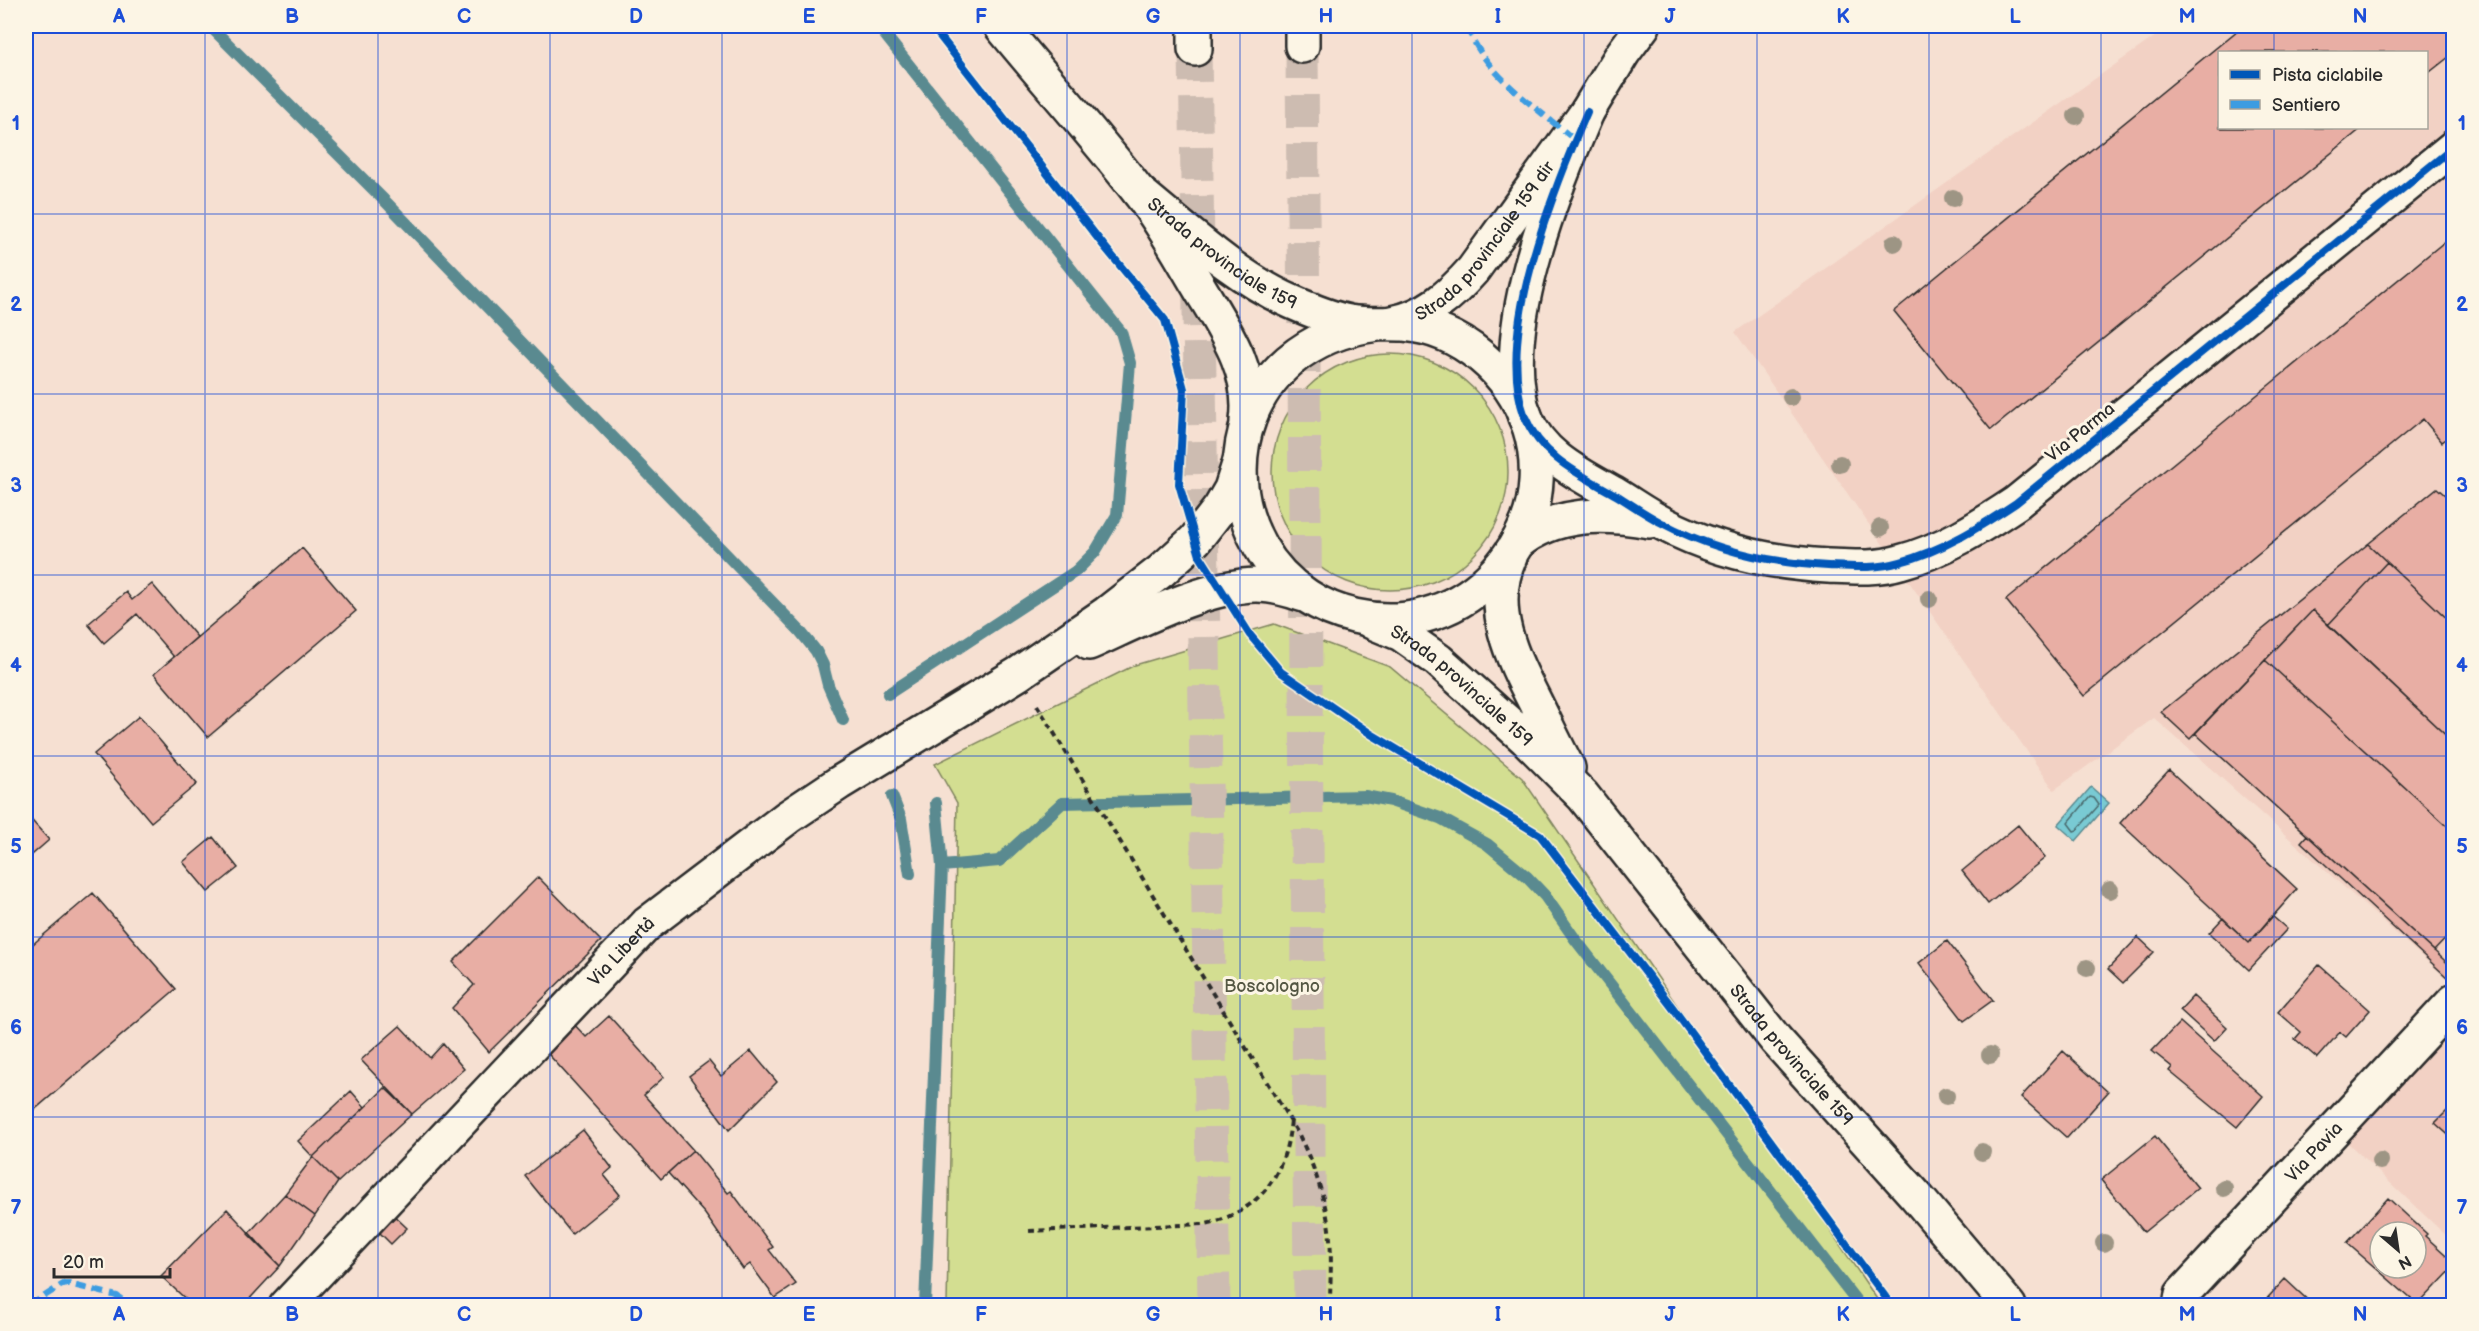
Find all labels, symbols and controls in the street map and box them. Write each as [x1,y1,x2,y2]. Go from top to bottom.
text: A [112,5,126,29]
text: B [285,5,299,29]
text: C [457,5,471,29]
text: D [629,5,643,29]
text: E [803,5,816,29]
text: F [975,5,987,29]
text: G [1146,5,1161,29]
text: H [1319,5,1333,29]
text: I [1495,5,1501,29]
text: J [1665,5,1677,29]
text: K [1836,5,1850,29]
text: L [2009,5,2021,29]
text: M [2178,5,2196,29]
text: N [2352,5,2368,29]
legend [2218,51,2428,129]
text: Pista ciclabile [2272,65,2383,86]
text: Sentiero [2272,95,2341,116]
text: 1 [12,112,20,136]
text: 1 [2458,112,2466,136]
street label: Strada provinciale 159 dir [1412,157,1559,325]
street label: Strada provinciale 159 [1143,193,1300,314]
text: 2 [10,293,22,317]
text: 2 [2456,293,2468,317]
street label: Via Parma [2042,398,2119,467]
text: 3 [10,474,22,498]
text: 3 [2456,474,2468,498]
street label: Strada provinciale 159 [1388,621,1537,751]
text: 4 [10,654,22,678]
text: 4 [2456,654,2468,678]
text: 5 [10,835,22,859]
text: 5 [2456,835,2468,859]
street label: Via Libertà [584,912,659,991]
park label: Boscologno [1224,976,1320,997]
street label: Strada provinciale 159 [1725,980,1858,1130]
text: 6 [10,1016,22,1040]
text: 6 [2456,1016,2468,1040]
street label: Via Pavia [2281,1118,2347,1187]
text: 7 [10,1196,22,1220]
text: 7 [2456,1196,2468,1220]
north arrow [2368,1220,2428,1280]
scale bar [54,1241,170,1279]
text: N [2395,1251,2414,1273]
text: 20 m [63,1252,104,1273]
text: A [112,1303,126,1327]
text: B [285,1303,299,1327]
text: C [457,1303,471,1327]
text: D [629,1303,643,1327]
text: E [803,1303,816,1327]
text: F [975,1303,987,1327]
text: G [1146,1303,1161,1327]
text: H [1319,1303,1333,1327]
text: I [1495,1303,1501,1327]
text: J [1665,1303,1677,1327]
text: K [1836,1303,1850,1327]
text: L [2009,1303,2021,1327]
text: M [2178,1303,2196,1327]
text: N [2352,1303,2368,1327]

